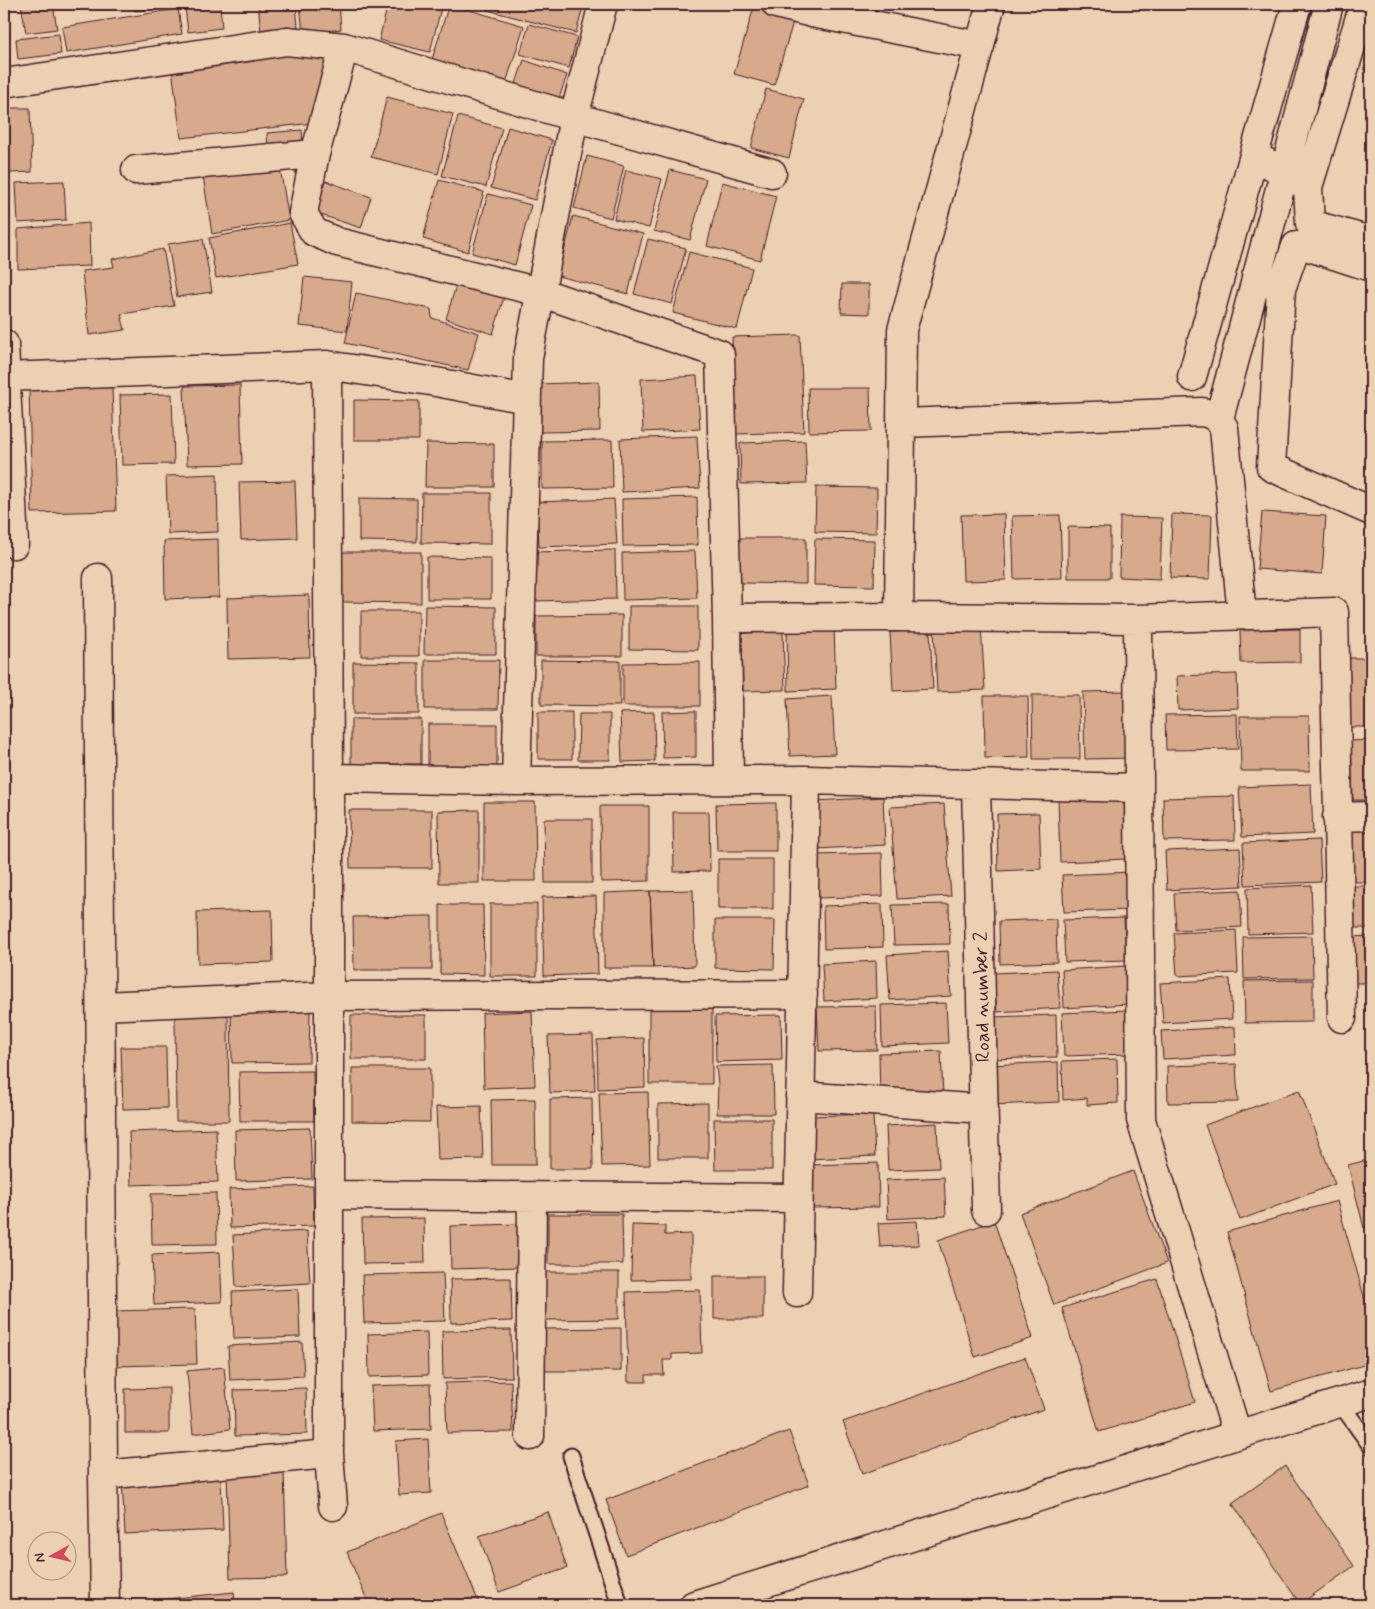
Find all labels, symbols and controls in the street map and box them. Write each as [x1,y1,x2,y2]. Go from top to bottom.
street label: Road number 2 [968,931,997,1063]
north arrow [28,1532,78,1582]
text: N [31,1552,50,1564]

